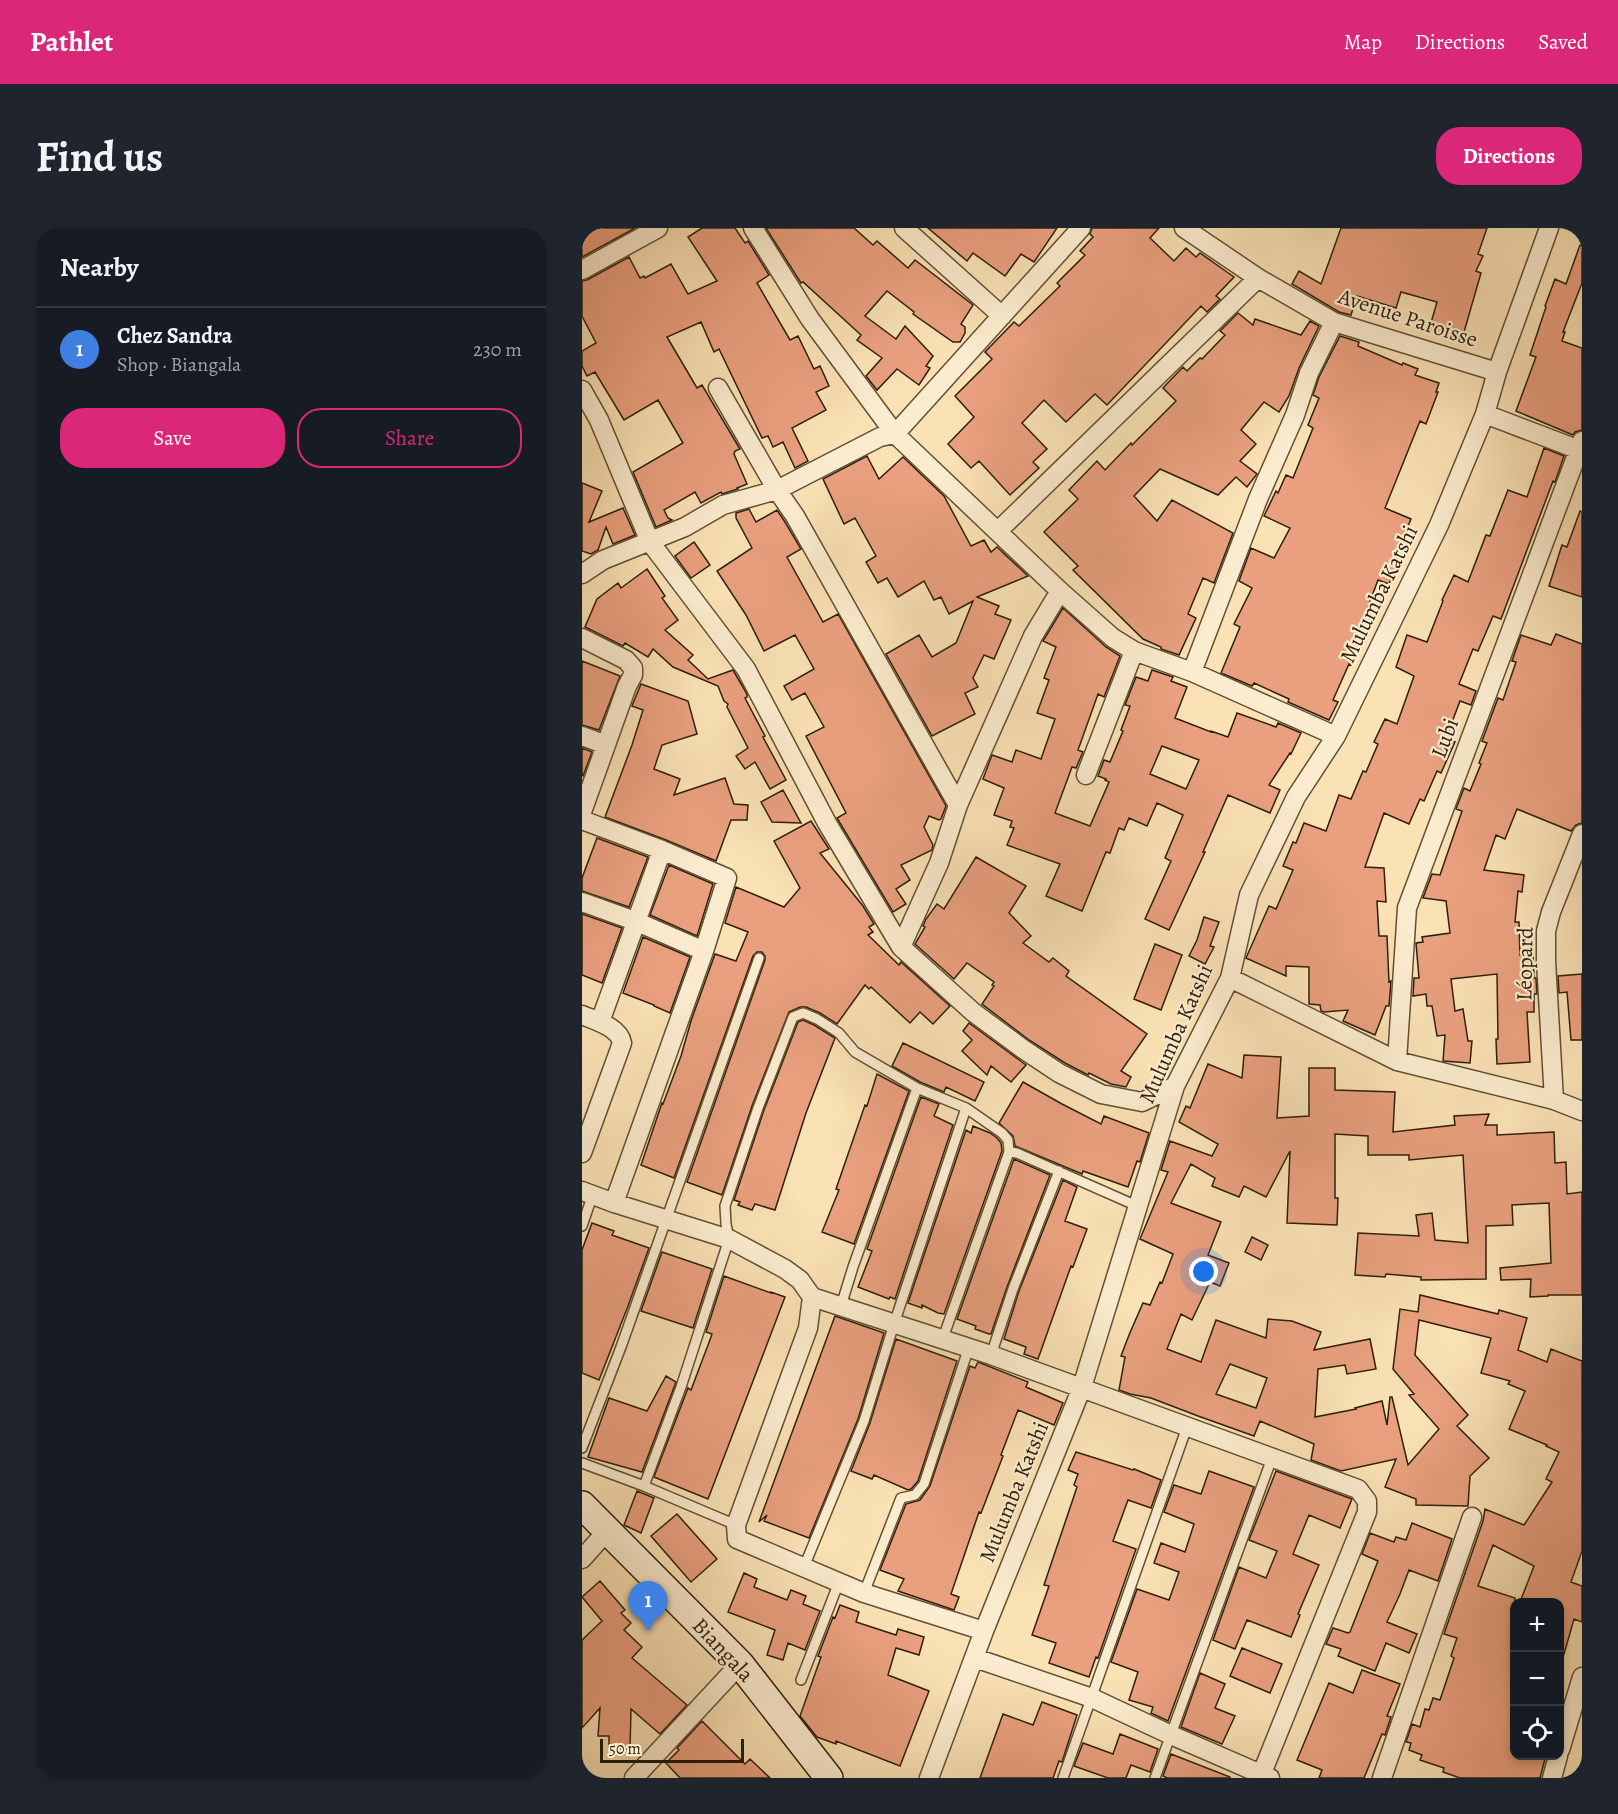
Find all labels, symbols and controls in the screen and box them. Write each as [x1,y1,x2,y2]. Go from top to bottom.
text: Pathlet [30,23,113,61]
text: Map [1344,28,1382,56]
text: Directions [1415,28,1505,56]
text: Saved [1538,28,1588,56]
button: Directions [1436,127,1582,185]
text: Find us [36,128,163,185]
text: Nearby [60,250,139,285]
street label: Avenue Paroisse [1334,281,1481,355]
text: Chez Sandra [117,321,232,351]
text: 1 [76,336,83,363]
text: 230 m [473,336,522,363]
text: Shop · Biangala [117,351,241,378]
button: Save [60,408,285,468]
button: Share [297,408,522,468]
street label: Mulumba Katshi [1333,520,1425,668]
street label: Lubi [1424,714,1466,762]
street label: Léopard [1509,927,1541,1001]
street label: Mulumba Katshi [1132,960,1220,1108]
your location [1189,1257,1218,1286]
street label: Mulumba Katshi [972,1417,1056,1567]
pin: 1 [628,1582,668,1631]
map controls [1510,1598,1564,1760]
button: + [1510,1598,1564,1652]
street label: Biangala [685,1611,761,1689]
button: − [1510,1652,1564,1706]
button: locate [1510,1706,1564,1760]
scale bar [600,1736,744,1764]
text: 50 m [609,1738,641,1760]

